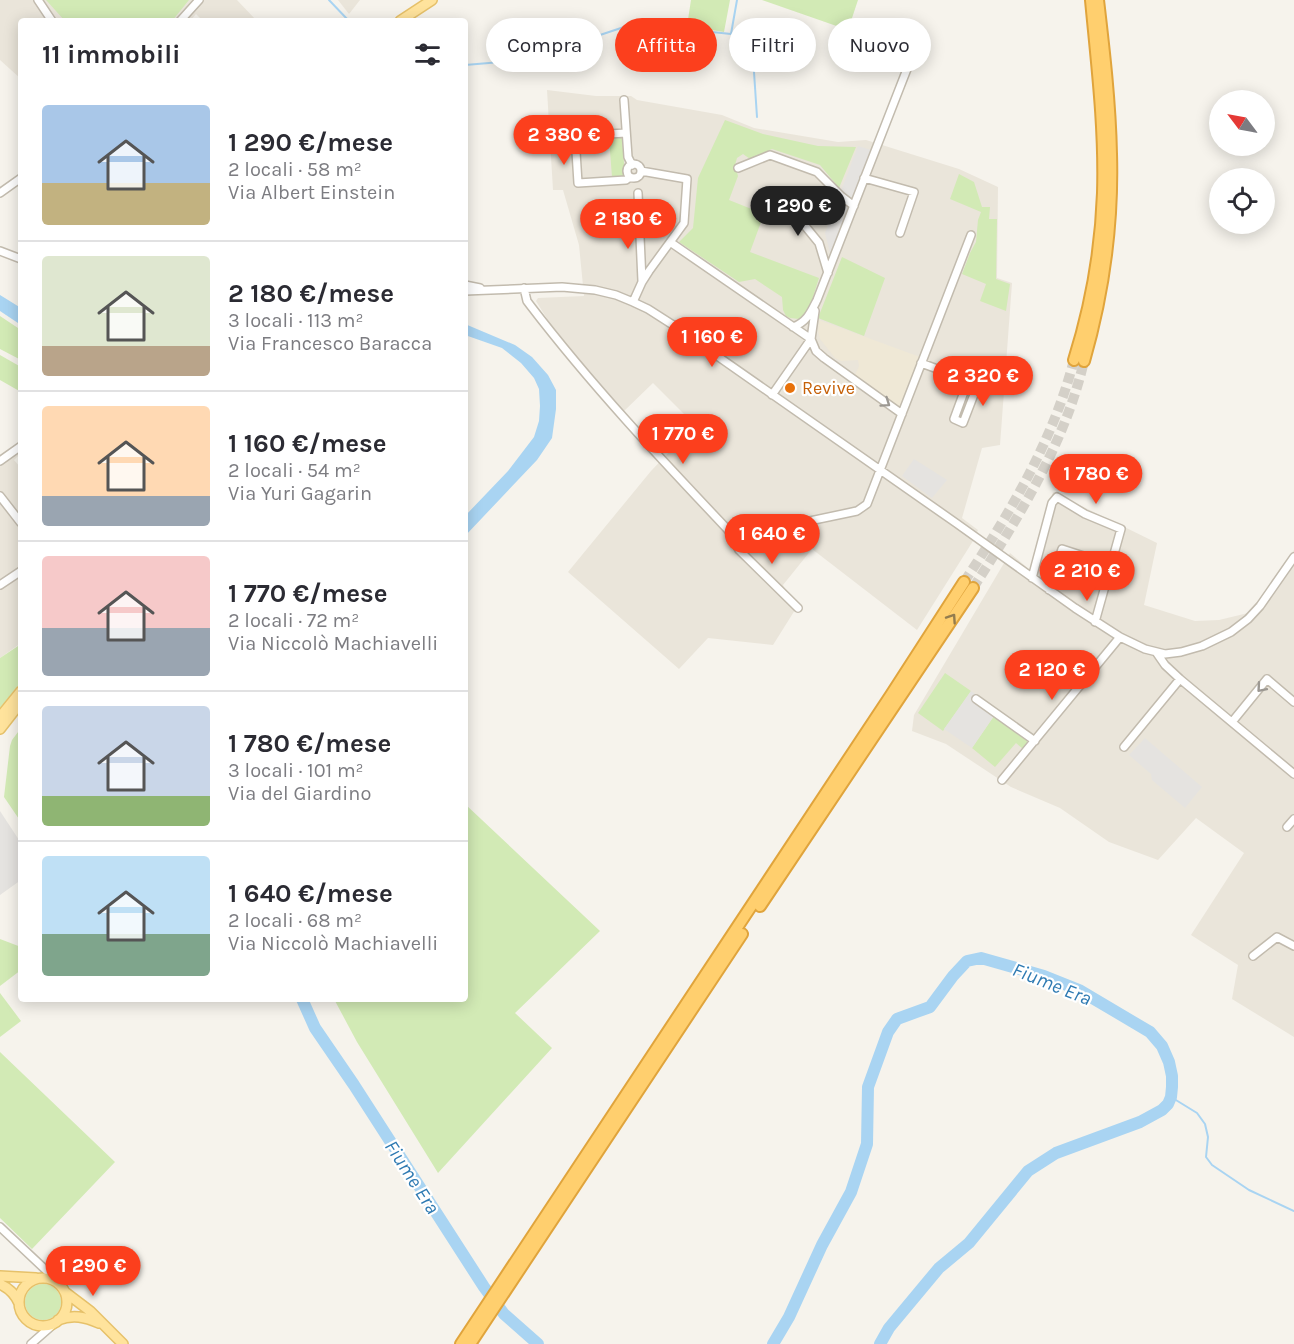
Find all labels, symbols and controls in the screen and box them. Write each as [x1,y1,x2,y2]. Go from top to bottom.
chip: Compra [486,18,603,72]
chip: Affitta [615,18,717,72]
chip: Filtri [729,18,816,72]
chip: Nuovo [828,18,931,72]
icon: filters [411,38,444,71]
text: 11 immobili [42,39,181,70]
north arrow [1209,90,1275,156]
map controls [1209,90,1275,234]
pin: 2 380 € [509,115,619,166]
text: 2 380 € [528,123,600,146]
text: 1 290 €/mese [228,127,393,158]
icon: home [90,129,162,201]
text: 2 locali · 58 m² [228,158,362,181]
button: locate [1209,168,1275,234]
text: Via Albert Einstein [228,181,395,204]
pin: 1 290 € [743,186,853,237]
text: 1 290 € [765,194,831,217]
pin: 2 180 € [573,199,683,250]
text: 2 180 € [594,207,662,230]
text: 2 180 €/mese [228,278,394,309]
icon: home [90,280,162,352]
text: 3 locali · 113 m² [228,309,364,332]
pin: 1 160 € [657,317,767,368]
text: 1 160 € [681,325,743,348]
text: Via Francesco Baracca [228,332,432,355]
pin: 2 320 € [928,356,1038,407]
text: 2 320 € [947,364,1019,387]
place label: Revive [802,377,855,399]
marker: Revive [783,381,797,395]
one-way arrow [879,396,890,407]
pin: 1 770 € [628,414,738,465]
text: 1 770 € [652,422,714,445]
text: 1 160 €/mese [228,428,387,459]
icon: home [90,430,162,502]
pin: 1 780 € [1041,454,1151,505]
text: 2 locali · 54 m² [228,459,361,482]
text: 1 780 € [1063,462,1129,485]
text: Via Yuri Gagarin [228,482,372,505]
pin: 1 640 € [717,514,827,565]
text: 1 640 € [739,522,805,545]
pin: 2 210 € [1032,551,1142,602]
text: 2 210 € [1054,559,1120,582]
text: 1 770 €/mese [228,578,387,609]
icon: home [90,580,162,652]
text: 2 locali · 72 m² [228,609,359,632]
one-way arrow [945,614,957,624]
text: Via Niccolò Machiavelli [228,632,438,655]
pin: 2 120 € [997,650,1107,701]
text: 2 120 € [1019,658,1085,681]
one-way arrow [1257,681,1268,692]
text: 1 780 €/mese [228,728,391,759]
icon: home [90,730,162,802]
text: 3 locali · 101 m² [228,759,364,782]
text: Via del Giardino [228,782,371,805]
text: 1 640 €/mese [228,878,393,909]
icon: home [90,880,162,952]
text: 2 locali · 68 m² [228,909,362,932]
text: Via Niccolò Machiavelli [228,932,438,955]
water label: Fiume Era [1009,958,1095,1010]
water label: Fiume Era [380,1136,444,1218]
pin: 1 290 € [38,1246,148,1297]
text: 1 290 € [60,1254,126,1277]

